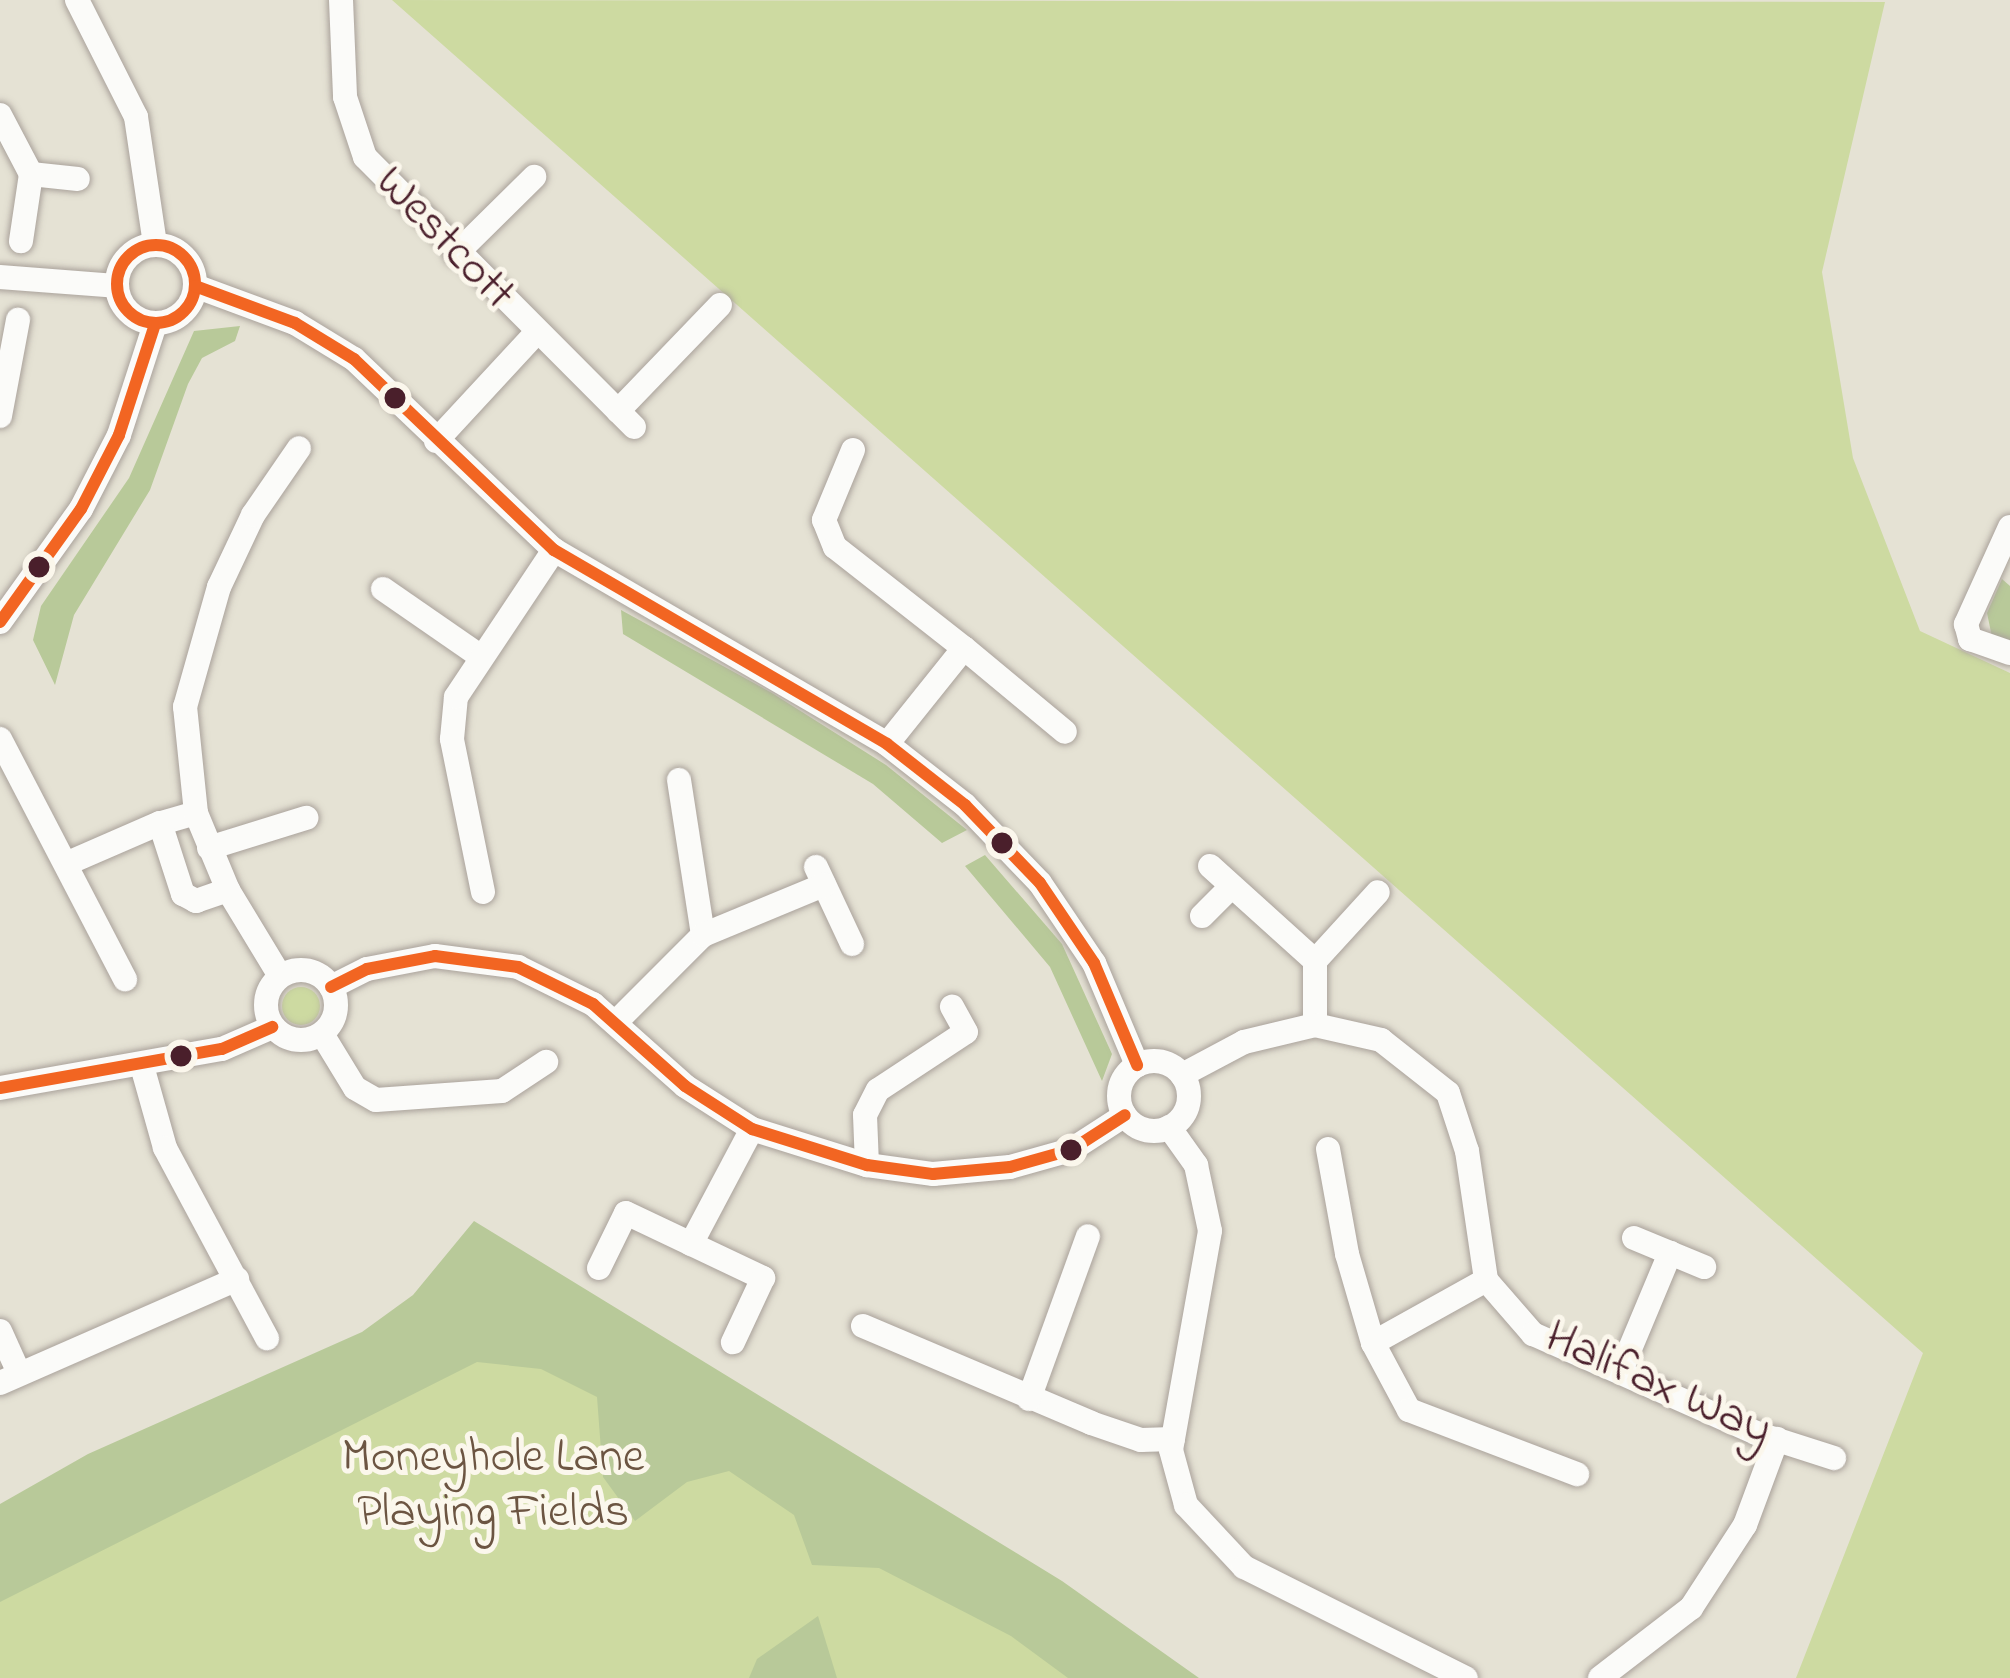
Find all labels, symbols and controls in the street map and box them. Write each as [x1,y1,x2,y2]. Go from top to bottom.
street label: Westcott [362,155,526,323]
unlabelled marker [384,387,406,409]
unlabelled marker [28,556,50,578]
unlabelled marker [991,832,1013,854]
unlabelled marker [170,1045,192,1067]
unlabelled marker [1060,1139,1082,1161]
street label: Halifax Way [1536,1309,1780,1461]
park label: Moneyhole Lane Playing Fields [342,1429,644,1542]

